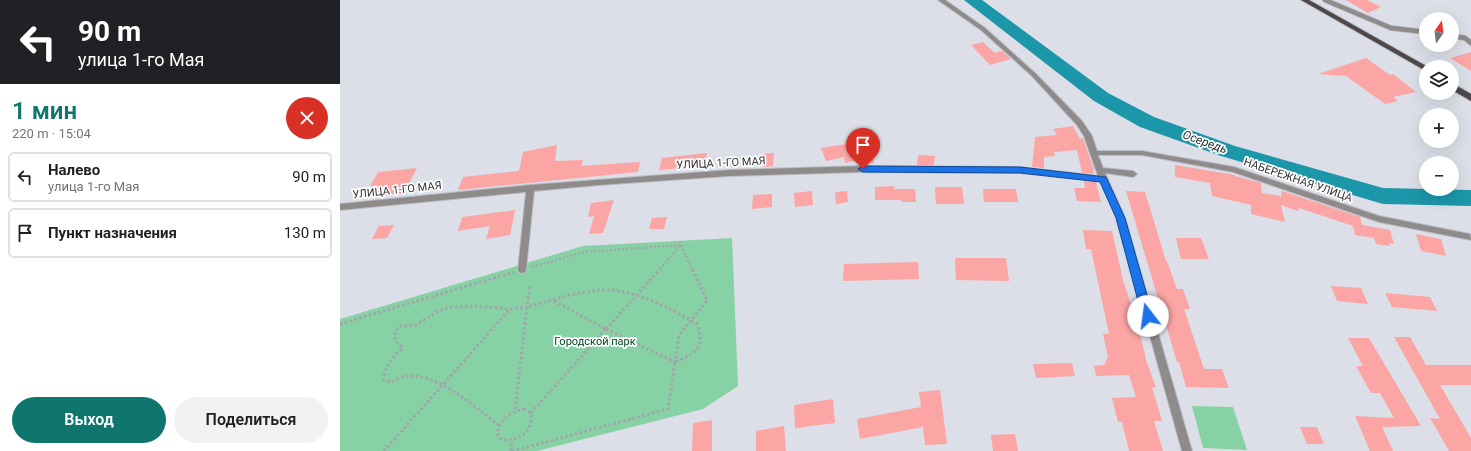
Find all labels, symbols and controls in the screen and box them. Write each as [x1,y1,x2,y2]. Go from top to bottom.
north arrow [1419,12,1459,52]
map controls [1419,12,1459,196]
text: 90 m [78,15,141,48]
icon: left [12,16,64,68]
text: улица 1-го Мая [78,49,204,70]
button: layers [1419,60,1459,100]
text: 1 мин [12,97,77,125]
button: close [286,97,328,139]
button: + [1419,108,1459,148]
text: 220 m · 15:04 [12,126,91,141]
water label: Осередь [1181,127,1229,157]
pin [846,128,880,169]
icon: arrive [852,134,874,156]
street label: УЛИЦА 1-ГО МАЯ [676,154,766,172]
street label: НАБЕРЕЖНАЯ УЛИЦА [1242,155,1355,205]
button: − [1419,156,1459,196]
text: Налево [48,161,100,179]
icon: left [14,166,36,188]
text: 90 m [292,168,326,186]
text: улица 1-го Мая [48,179,139,194]
street label: УЛИЦА 1-ГО МАЯ [352,179,442,201]
icon: arrive [14,222,36,244]
text: Пункт назначения [48,224,177,242]
text: 130 m [284,224,326,242]
position arrow [1127,295,1169,337]
park label: Городской парк [554,335,636,348]
button: Выход [12,397,166,443]
button: Поделиться [174,397,328,443]

